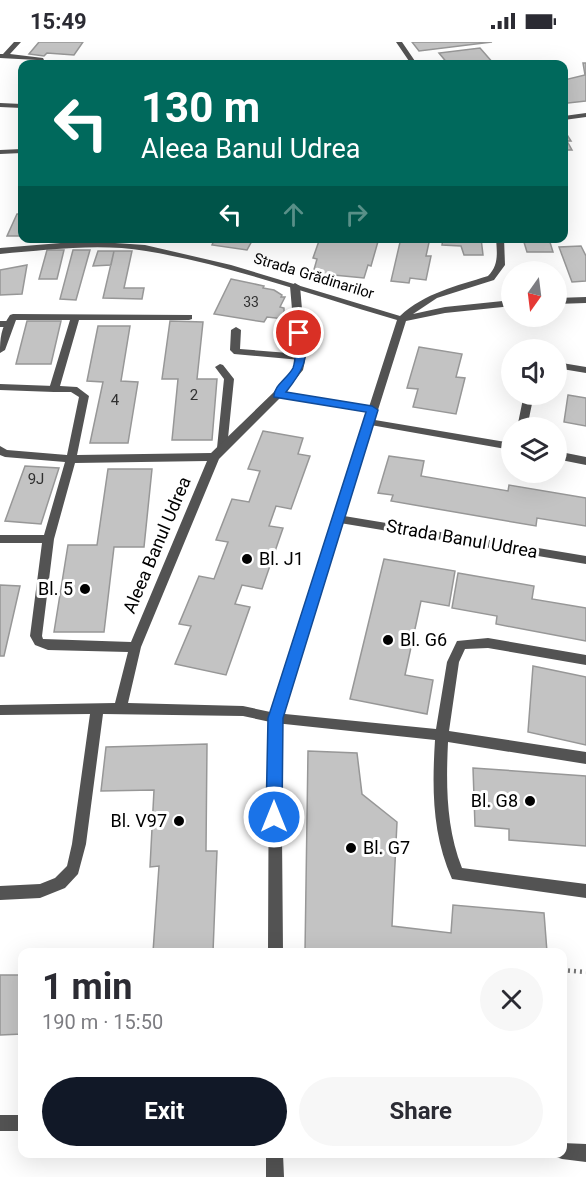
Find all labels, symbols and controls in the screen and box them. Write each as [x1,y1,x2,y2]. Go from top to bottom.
text: 15:49 [30,9,87,34]
text: 130 m [141,83,260,132]
icon: left [42,84,120,162]
text: Aleea Banul Udrea [141,133,360,165]
icon: left [214,198,247,231]
icon: ahead [277,198,310,231]
icon: right [340,198,373,231]
street label: Strada Grădinarilor [252,249,376,303]
north arrow [501,261,567,327]
map controls [501,261,567,483]
house number: 33 [243,294,259,310]
pin [273,307,324,358]
icon: arrive [282,316,315,349]
button: sound [501,339,567,405]
house number: 2 [190,386,198,404]
house number: 4 [111,391,120,409]
button: layers [501,417,567,483]
house number: 9J [28,470,44,488]
street label: Aleea Banul Udrea [118,473,195,616]
street label: Strada Banul Udrea [385,515,539,562]
place label: Bl. J1 [259,548,304,569]
marker: Bl. J1 [240,552,254,566]
place label: Bl. 5 [38,578,73,599]
marker: Bl. 5 [78,582,92,596]
place label: Bl. G6 [400,629,447,650]
marker: Bl. G6 [381,633,395,647]
position arrow [242,785,306,849]
place label: Bl. G8 [471,790,518,811]
marker: Bl. G8 [523,794,537,808]
place label: Bl. V97 [111,810,167,831]
marker: Bl. V97 [172,814,186,828]
place label: Bl. G7 [363,837,410,858]
marker: Bl. G7 [344,841,358,855]
text: 1 min [42,966,133,1008]
button: close [480,968,543,1031]
text: 190 m · 15:50 [42,1010,163,1034]
button: Exit [42,1077,287,1146]
button: Share [299,1077,543,1146]

